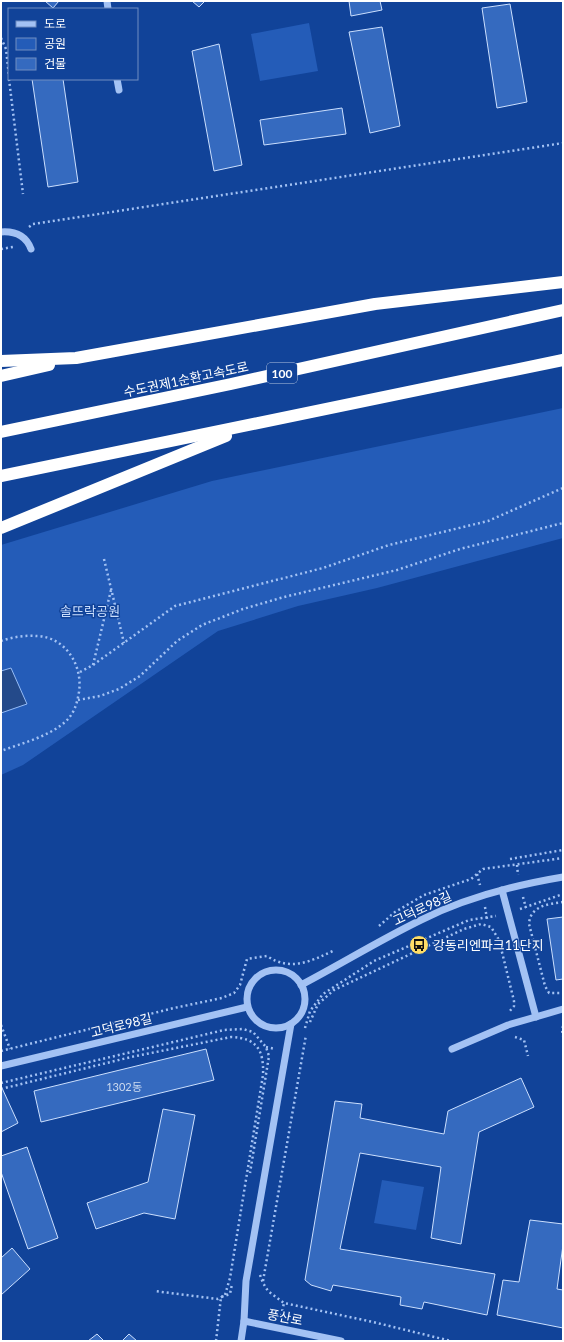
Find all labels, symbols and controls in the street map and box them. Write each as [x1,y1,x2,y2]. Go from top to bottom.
legend [8,8,138,80]
text: 도로 [44,16,66,31]
text: 공원 [44,36,66,51]
text: 건물 [44,56,66,71]
street label: 수도권제1순환고속도로 [122,358,250,400]
road number: 100 [267,363,297,383]
park label: 솔뜨락공원 [60,603,120,619]
street label: 고덕로98길 [390,887,454,929]
bus stop icon: 강동리엔파크11단지 [408,934,430,956]
place label: 강동리엔파크11단지 [433,937,544,953]
street label: 고덕로98길 [89,1010,153,1040]
house number: 1302동 [106,1080,142,1093]
street label: 풍산로 [266,1306,304,1328]

